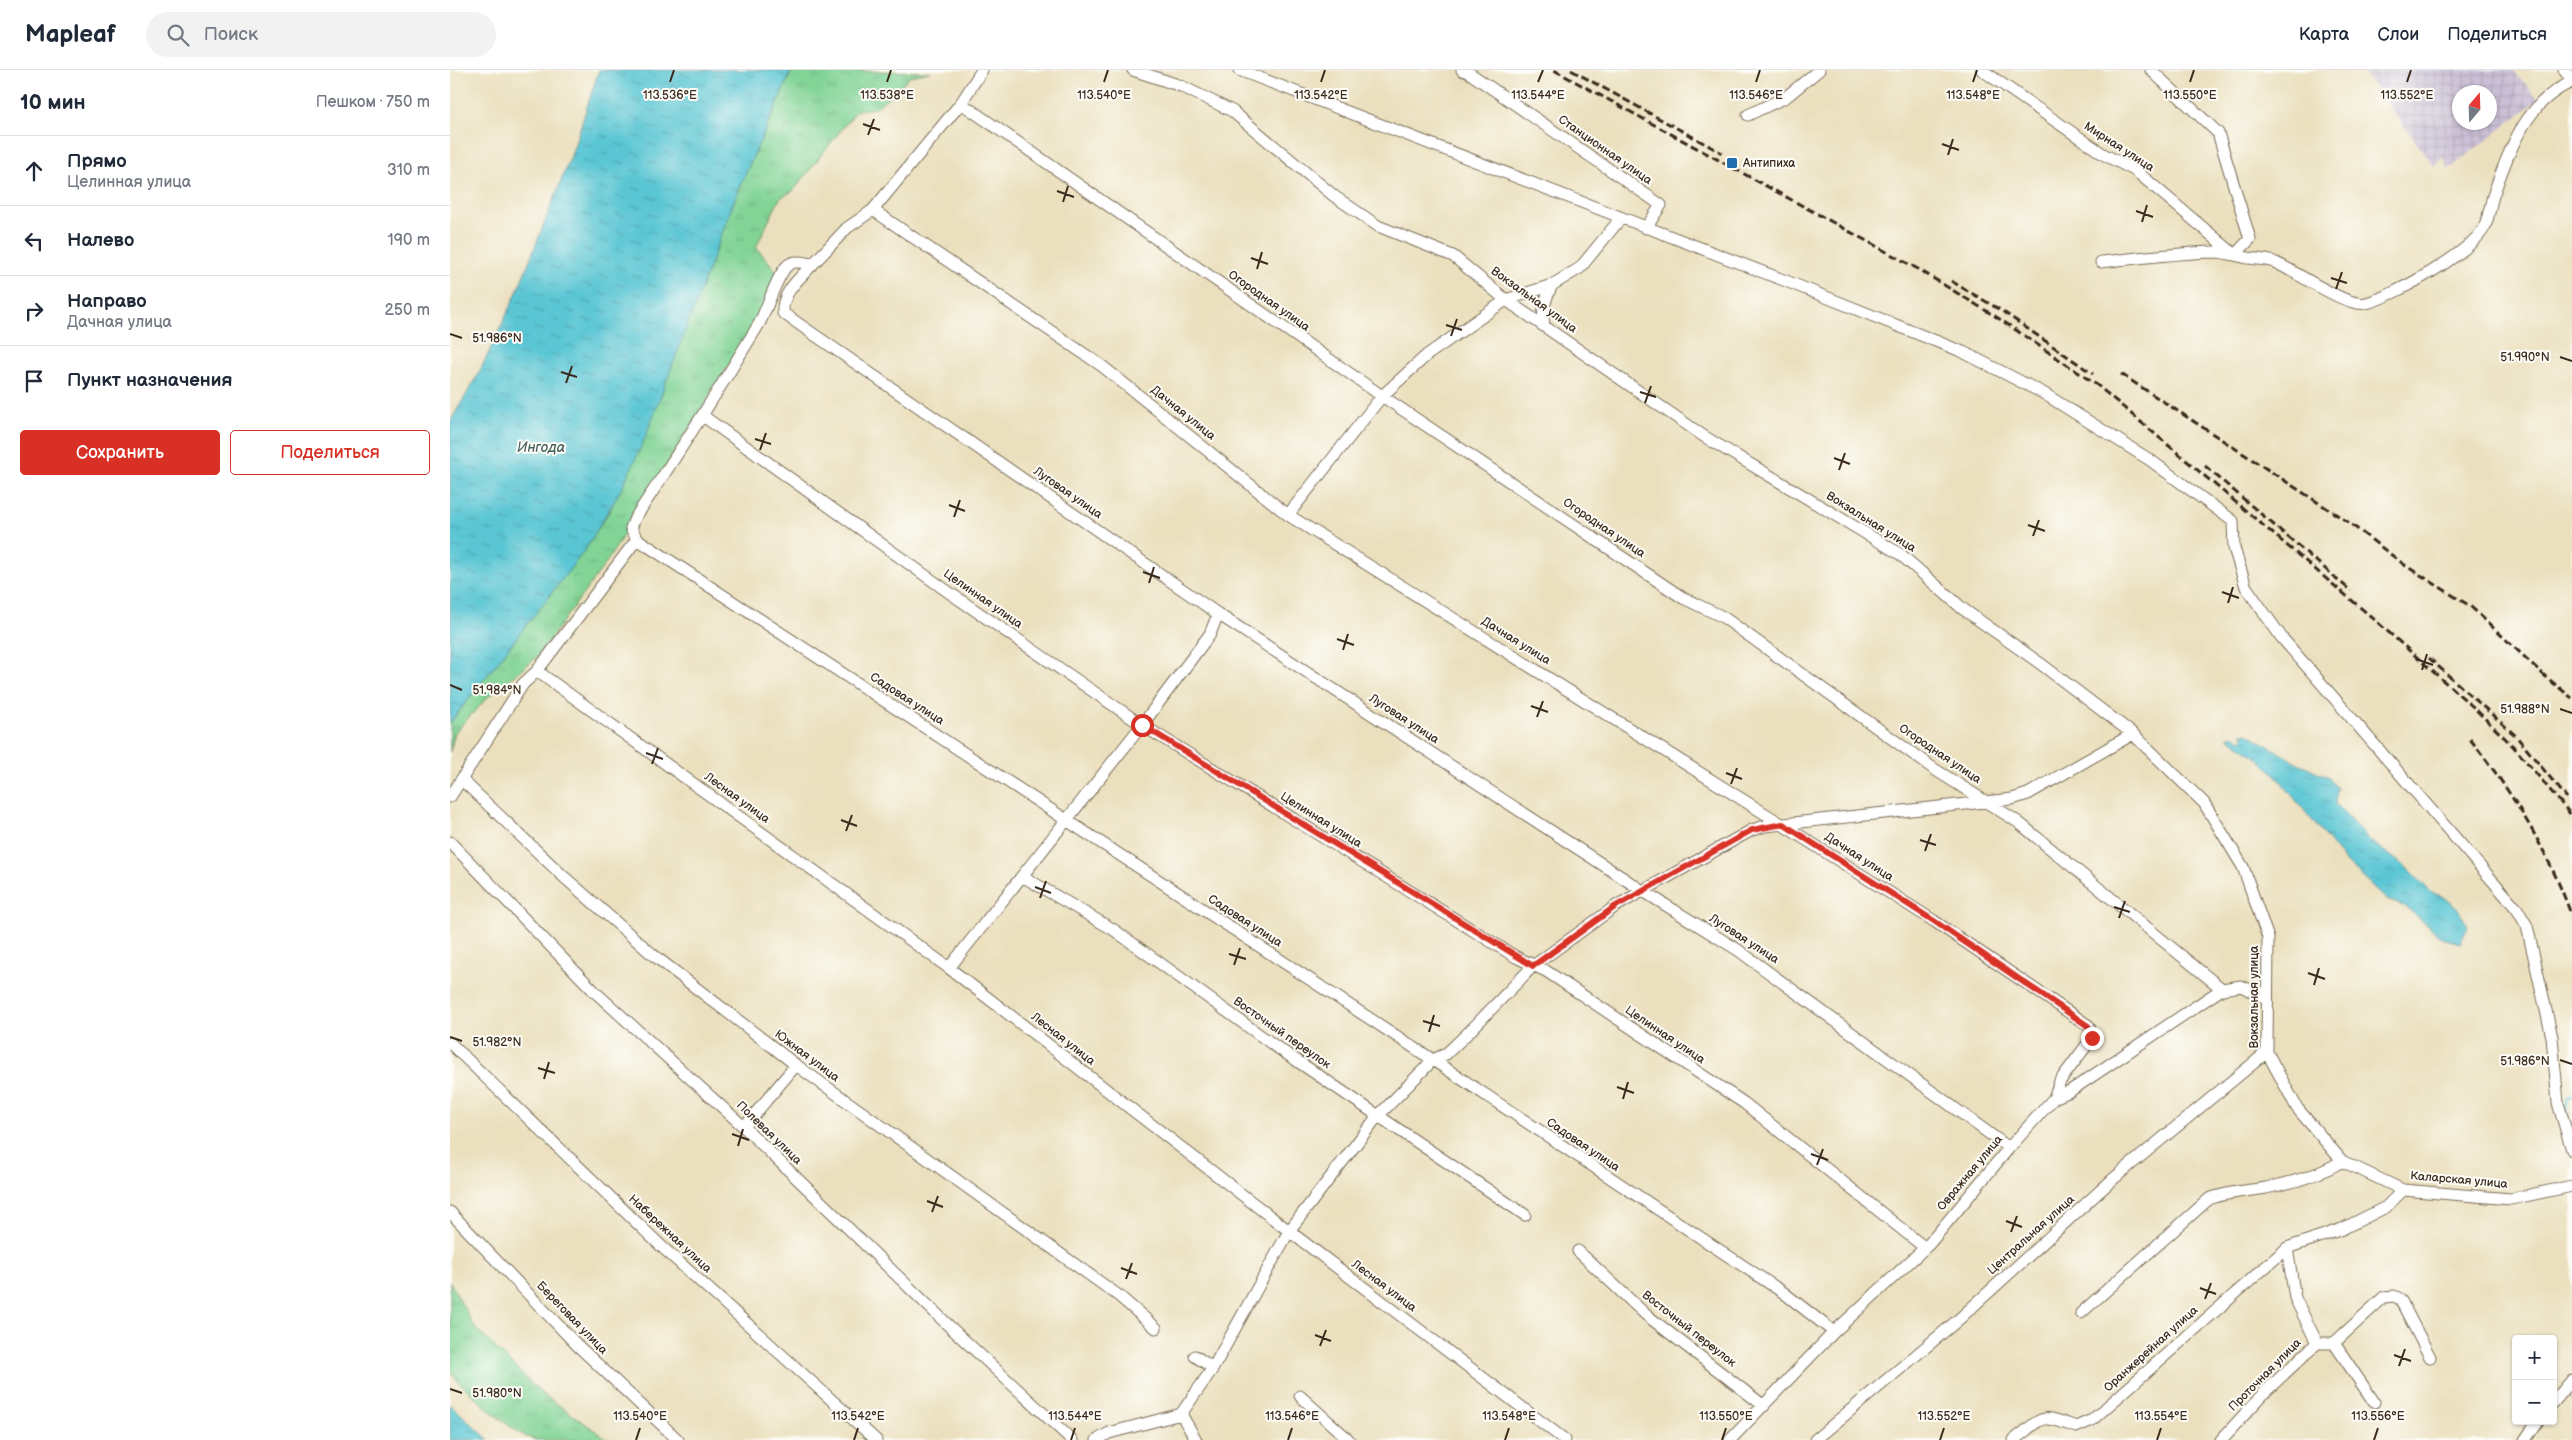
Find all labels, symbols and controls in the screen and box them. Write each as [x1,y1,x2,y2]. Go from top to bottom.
search box [146,12,496,57]
text: Mapleaf [25,20,116,49]
icon: search [164,21,192,49]
text: Поиск [204,23,258,46]
text: Карта [2299,24,2349,45]
text: Слои [2377,24,2419,45]
text: Поделиться [2447,24,2547,45]
north arrow [2452,85,2497,130]
text: 113.536°E [643,88,697,103]
text: 113.538°E [860,88,914,103]
text: 113.540°E [1077,88,1131,103]
text: 113.542°E [1294,88,1348,103]
text: 113.544°E [1511,88,1565,103]
text: 113.546°E [1729,88,1783,103]
text: 113.548°E [1946,88,2000,103]
text: 113.550°E [2163,88,2217,103]
text: 113.552°E [2381,88,2434,103]
text: 10 мин [20,90,86,115]
text: Пешком · 750 m [316,93,430,112]
street label: Станционная улица [1555,112,1655,188]
street label: Мирная улица [2081,119,2157,175]
text: Прямо [67,150,127,173]
marker: Антипиха [1725,156,1739,170]
place label: Антипиха [1742,156,1795,171]
icon: ahead [20,157,48,185]
text: 310 m [387,161,430,180]
text: Целинная улица [67,173,191,192]
icon: left [20,227,48,255]
text: Налево [67,229,134,252]
text: 190 m [388,231,430,250]
street label: Вокзальная улица [1488,264,1580,336]
street label: Огородная улица [1225,267,1313,335]
text: Направо [67,290,147,313]
icon: right [20,297,48,325]
text: 250 m [384,301,430,320]
text: Дачная улица [67,313,172,332]
text: 51.986°N [472,331,522,346]
text: 51.990°N [2500,350,2550,365]
icon: arrive [20,367,48,395]
text: Пункт назначения [67,369,232,392]
street label: Дачная улица [1148,382,1218,444]
button: Сохранить [20,430,220,475]
button: Поделиться [230,430,430,475]
water label: Ингода [517,439,565,456]
street label: Луговая улица [1030,463,1105,522]
street label: Вокзальная улица [1823,488,1919,556]
street label: Огородная улица [1560,495,1648,561]
street label: Целинная улица [941,566,1025,632]
street label: Дачная улица [1479,614,1553,668]
street label: Садовая улица [867,669,947,729]
text: 51.984°N [472,683,522,698]
street label: Луговая улица [1365,690,1442,747]
text: 51.988°N [2500,702,2550,717]
route start [1131,714,1154,737]
street label: Огородная улица [1896,721,1984,787]
street label: Лесная улица [701,769,773,827]
street label: Целинная улица [1278,789,1364,851]
street label: Дачная улица [1822,829,1896,885]
street label: Садовая улица [1205,891,1285,951]
street label: Луговая улица [1705,910,1782,967]
street label: Вокзальная улица [2247,946,2262,1048]
street label: Восточный переулок [1231,994,1334,1073]
street label: Целинная улица [1622,1003,1708,1067]
street label: Лесная улица [1027,1009,1098,1069]
street label: Южная улица [772,1027,842,1085]
route end [2081,1027,2104,1050]
text: 51.982°N [472,1035,522,1050]
text: 51.986°N [2500,1054,2550,1069]
street label: Полевая улица [733,1098,805,1168]
street label: Садовая улица [1543,1115,1623,1175]
street label: Овражная улица [1934,1132,2006,1214]
street label: Каларская улица [2410,1168,2508,1192]
street label: Набережная улица [625,1192,715,1276]
street label: Центральная улица [1984,1192,2078,1278]
street label: Лесная улица [1348,1256,1419,1315]
street label: Береговая улица [533,1278,611,1358]
street label: Восточный переулок [1639,1288,1739,1371]
street label: Оранжерейная улица [2101,1303,2201,1395]
map controls [2512,1335,2557,1425]
button: + [2512,1335,2557,1380]
street label: Проточная улица [2226,1336,2304,1414]
button: − [2512,1380,2557,1425]
text: 51.980°N [472,1386,522,1401]
text: 113.540°E [613,1409,667,1424]
text: 113.542°E [831,1409,885,1424]
text: 113.544°E [1048,1409,1102,1424]
text: 113.546°E [1265,1409,1319,1424]
text: 113.548°E [1482,1409,1536,1424]
text: 113.550°E [1699,1409,1753,1424]
text: 113.552°E [1918,1409,1971,1424]
text: 113.554°E [2134,1409,2188,1424]
text: 113.556°E [2351,1409,2405,1424]

